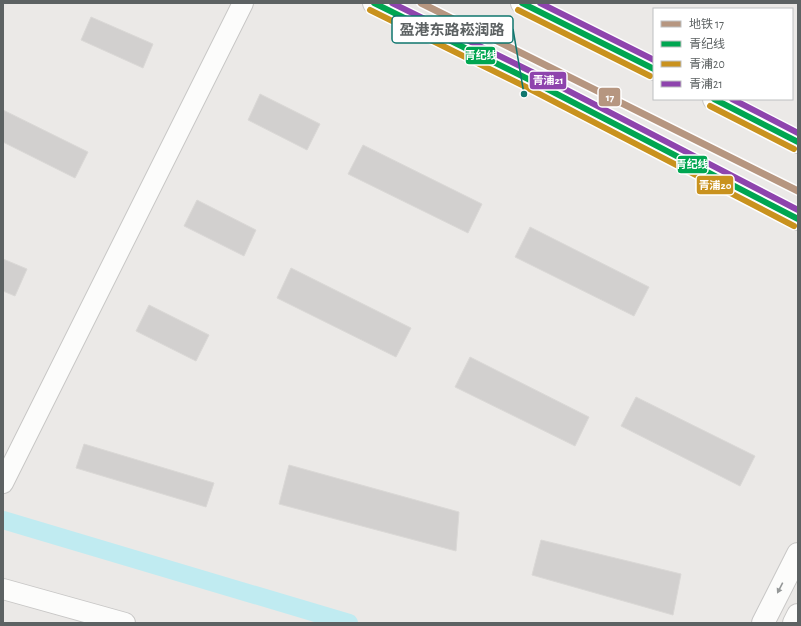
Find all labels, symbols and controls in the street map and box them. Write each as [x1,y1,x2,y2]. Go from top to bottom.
legend [653,8,793,100]
callout: 盈港东路崧润路 [392,16,513,43]
text: 地铁 17 [689,17,724,30]
text: 盈港东路崧润路 [399,22,505,38]
text: 青纪线 [689,37,725,50]
line badge: 青纪线 [465,46,496,65]
text: 青纪线 [465,49,498,61]
text: 青浦20 [689,57,725,70]
line badge: 青浦21 [529,71,567,90]
text: 青浦21 [532,74,564,86]
text: 青浦21 [689,77,723,90]
line badge: 17 [598,87,621,107]
text: 17 [606,92,615,103]
line badge: 青纪线 [677,155,708,174]
text: 青纪线 [676,158,709,170]
line badge: 青浦20 [696,175,734,195]
text: 青浦20 [699,179,732,191]
one-way arrow [777,583,784,594]

